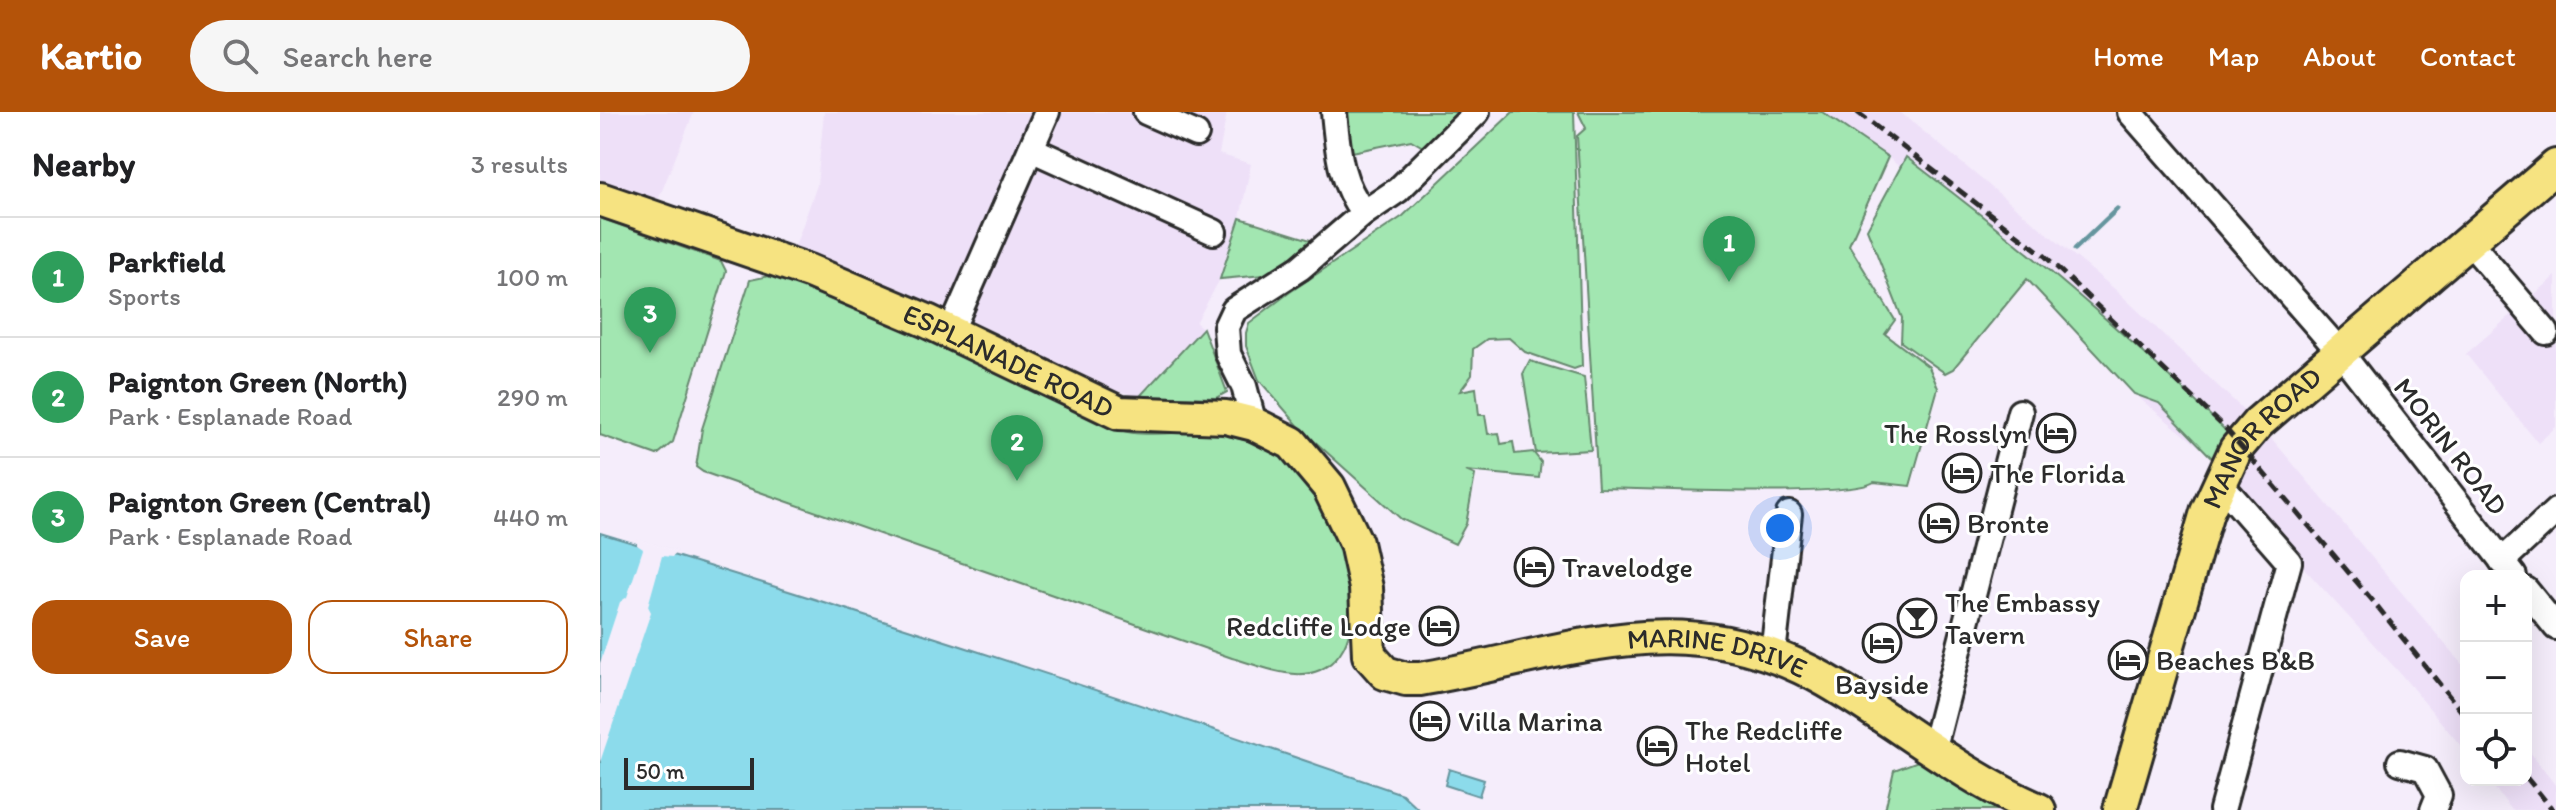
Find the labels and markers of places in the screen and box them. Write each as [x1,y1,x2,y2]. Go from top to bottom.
pin: 1 [1703,216,1755,282]
pin: 3 [624,287,676,353]
hotel icon: The Rosslyn [2035,412,2077,454]
pin: 2 [991,415,1043,481]
place label: The Rosslyn [1884,416,2028,450]
hotel icon: The Florida [1941,452,1983,494]
place label: The Florida [1990,456,2126,490]
hotel icon: Bronte [1918,502,1960,544]
place label: Bronte [1967,506,2049,540]
hotel icon: Travelodge [1513,546,1555,588]
place label: Travelodge [1562,550,1693,584]
place label: The Embassy Tavern [1945,585,2100,651]
bar icon: The Embassy Tavern [1896,597,1938,639]
hotel icon: Redcliffe Lodge [1418,605,1460,647]
place label: Redcliffe Lodge [1226,609,1411,643]
hotel icon: Bayside [1861,622,1903,664]
hotel icon: Beaches B&B [2107,639,2149,681]
place label: Beaches B&B [2156,643,2315,677]
place label: Bayside [1835,667,1929,701]
hotel icon: Villa Marina [1409,700,1451,742]
place label: Villa Marina [1458,704,1603,738]
place label: The Redcliffe Hotel [1685,713,1843,779]
hotel icon: The Redcliffe Hotel [1636,725,1678,767]

